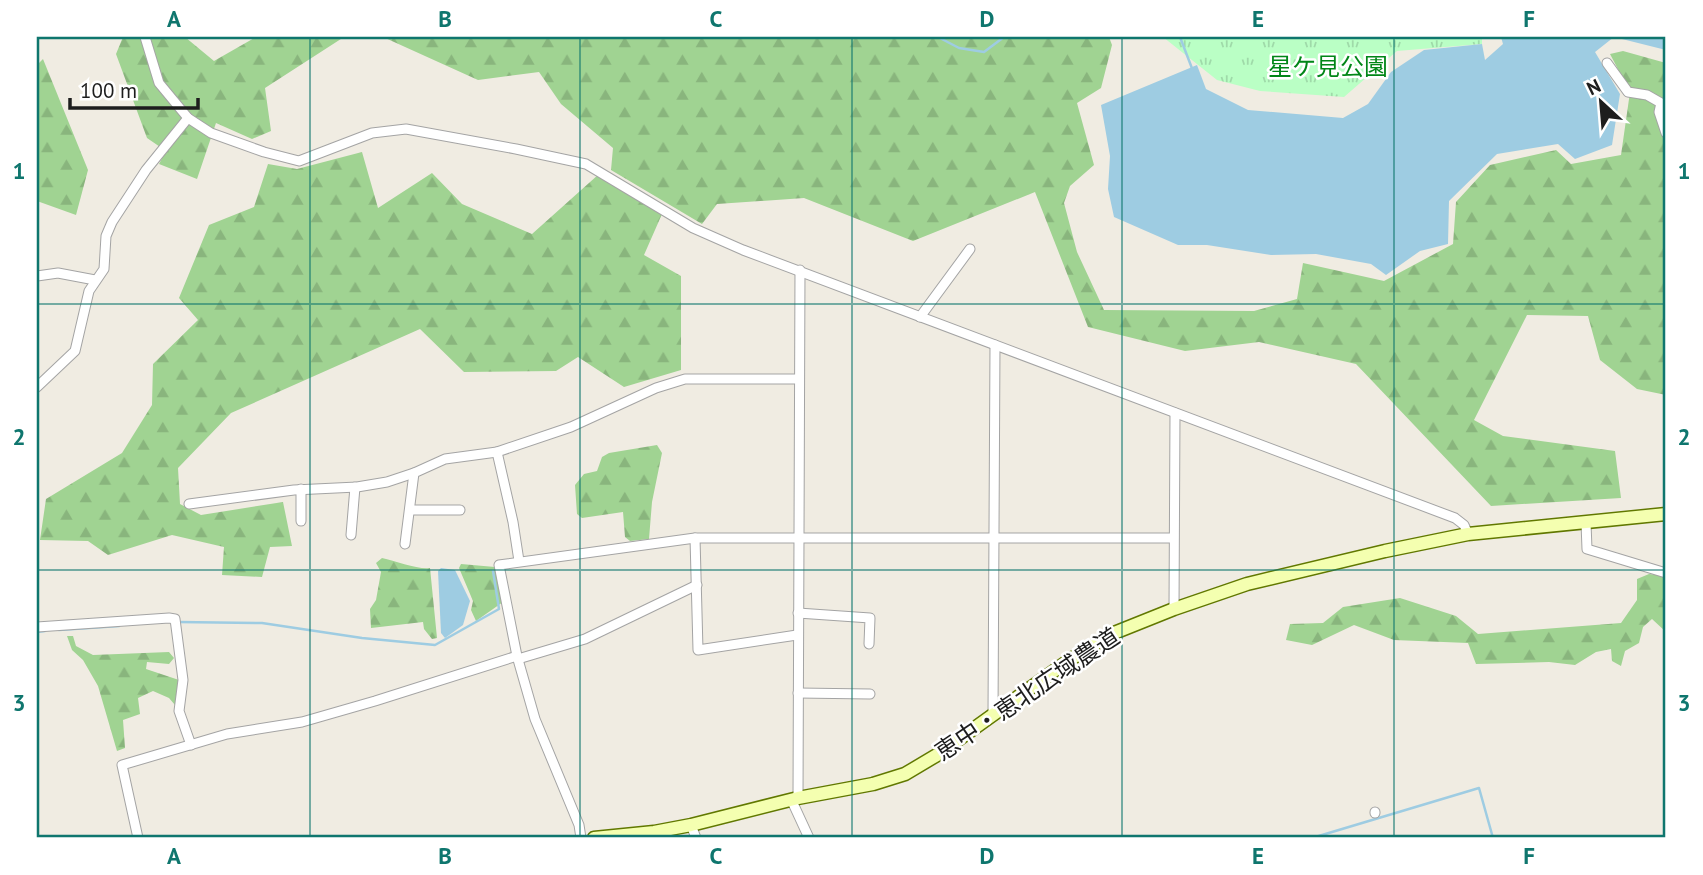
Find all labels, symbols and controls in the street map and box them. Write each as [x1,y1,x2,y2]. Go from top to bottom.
text: A [167,4,181,33]
text: B [438,4,452,33]
text: C [710,4,723,33]
text: D [980,4,994,33]
text: E [1252,4,1264,33]
text: F [1523,4,1535,33]
park label: 星ケ見公園 [1268,51,1388,82]
scale bar [70,66,198,110]
north arrow [1566,66,1636,136]
text: N [1583,73,1604,100]
text: 100 m [80,77,137,104]
text: 1 [12,156,26,185]
text: 1 [1677,156,1691,185]
text: 2 [12,422,26,451]
text: 2 [1677,422,1691,451]
street label: 恵中・恵北広域農道 [929,621,1125,767]
text: 3 [12,688,26,717]
text: 3 [1677,688,1691,717]
text: A [167,841,181,870]
text: B [438,841,452,870]
text: C [710,841,723,870]
text: D [980,841,994,870]
text: E [1252,841,1264,870]
text: F [1523,841,1535,870]

